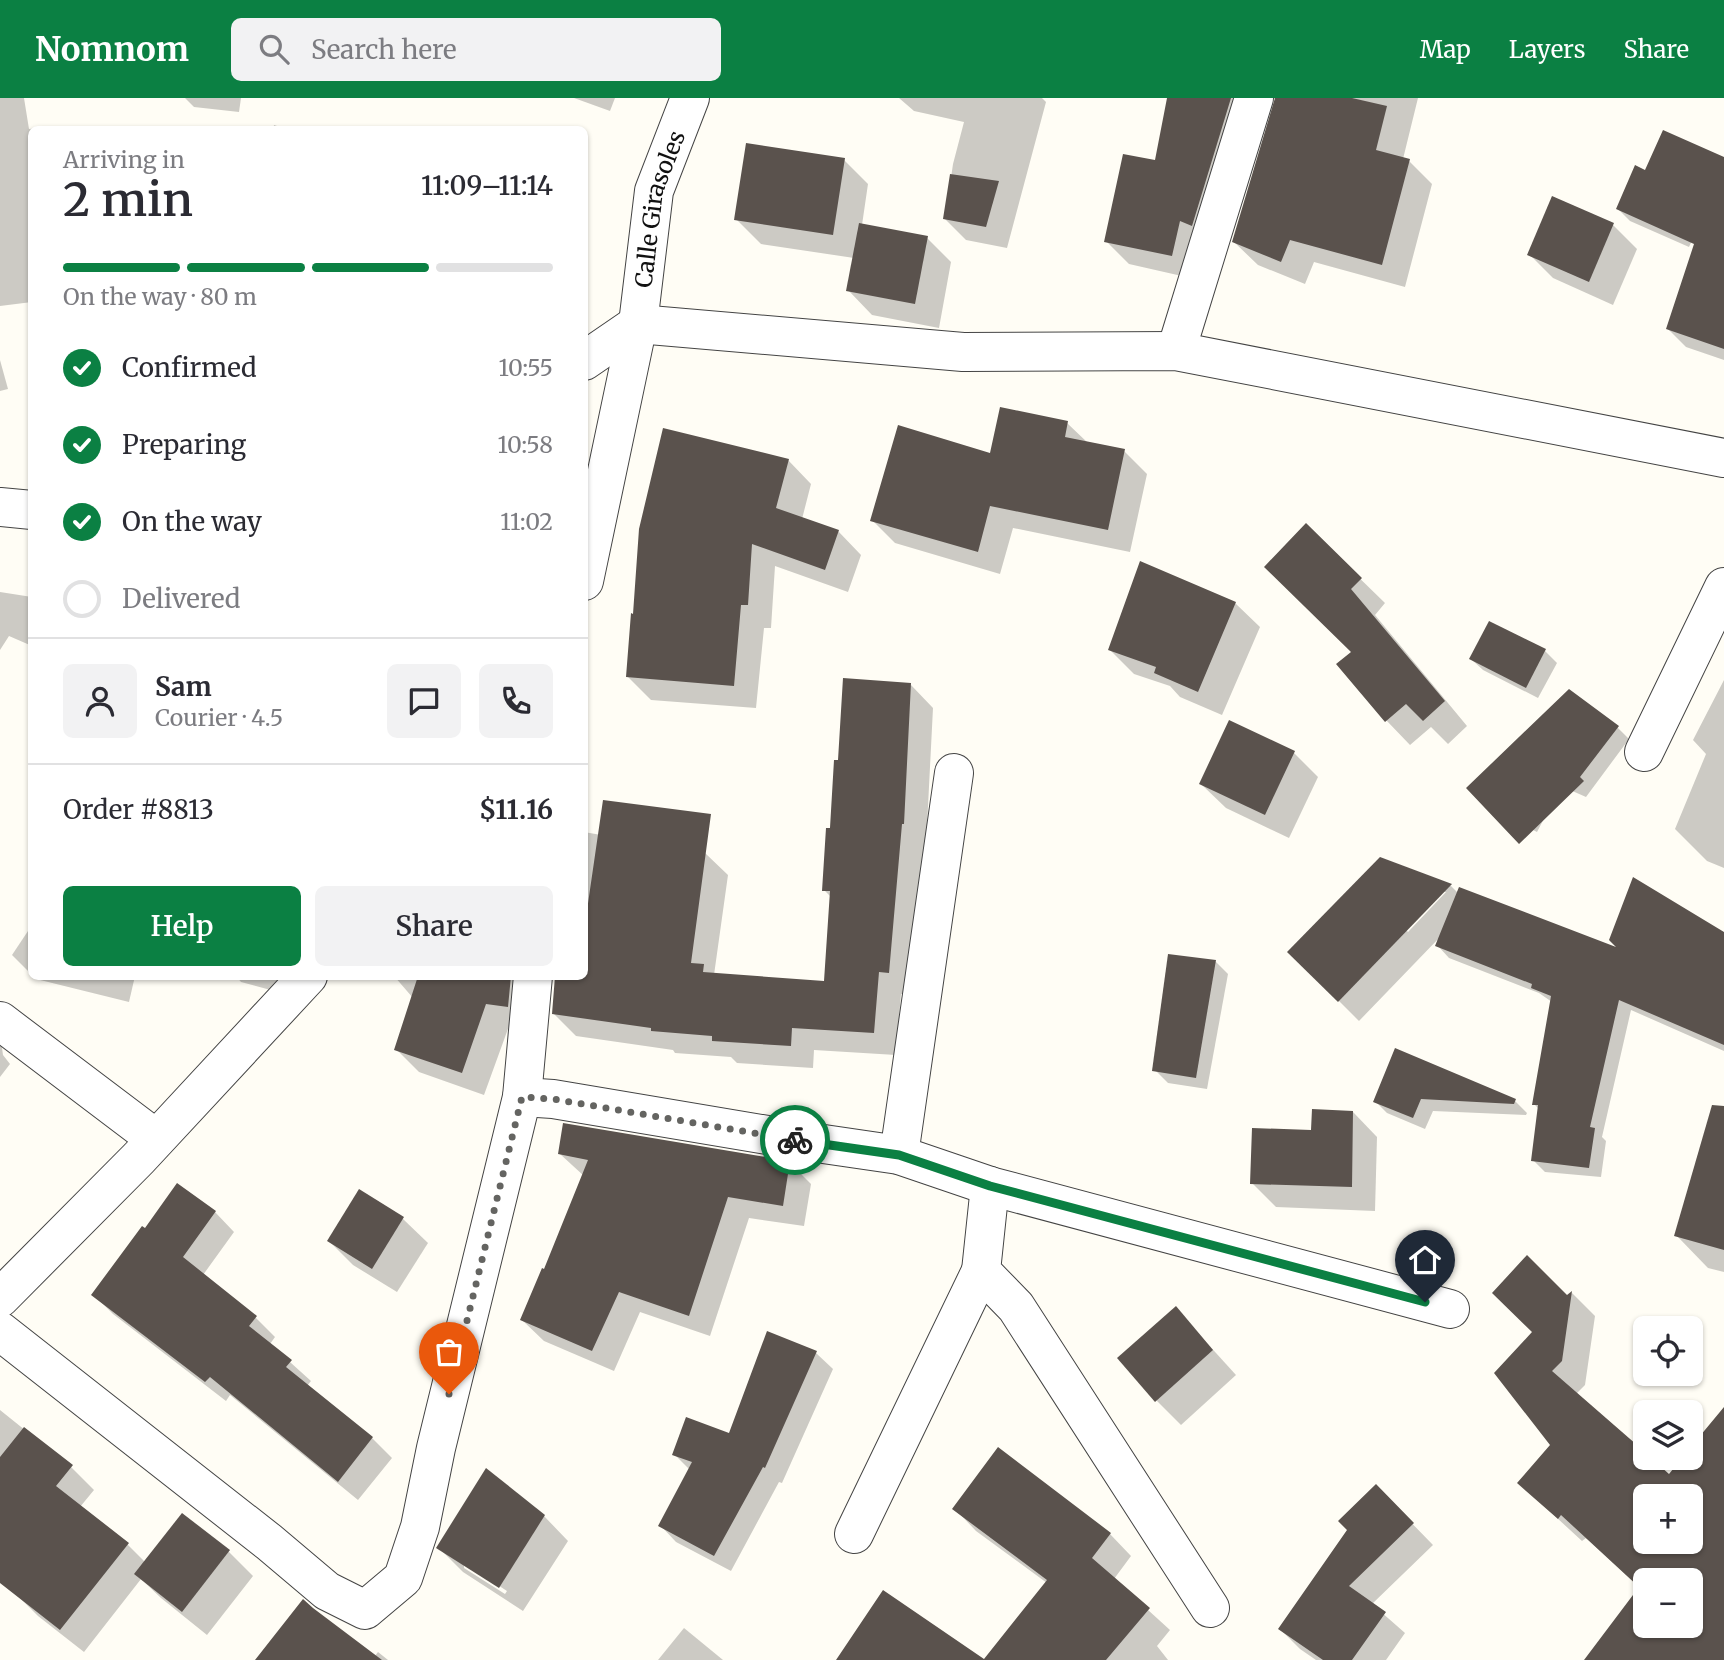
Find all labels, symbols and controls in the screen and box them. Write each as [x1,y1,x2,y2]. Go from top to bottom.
search box [231,18,721,81]
text: Nomnom [35,29,189,70]
icon: search [255,30,293,68]
text: Search here [311,33,457,66]
text: Map [1420,34,1471,65]
text: Layers [1509,34,1585,65]
text: Share [1623,34,1689,65]
street label: Calle Girasoles [628,126,691,289]
text: Arriving in [63,145,185,174]
text: 11:09–11:14 [421,169,553,202]
text: 2 min [63,171,193,229]
text: On the way · 80 m [63,282,257,311]
icon: check [63,349,101,387]
text: Confirmed [122,351,257,384]
text: 10:55 [499,353,553,382]
icon: check [63,426,101,464]
text: Preparing [122,428,246,461]
text: 10:58 [498,430,553,459]
icon: check [63,503,101,541]
text: On the way [122,505,262,538]
text: 11:02 [500,507,553,536]
text: Delivered [122,582,241,615]
button: person [63,664,137,738]
button: chat [387,664,461,738]
button: phone [479,664,553,738]
text: Sam [155,670,212,703]
text: Courier · 4.5 [155,703,283,732]
text: Order #8813 [63,793,214,826]
text: $11.16 [479,793,553,826]
button: Help [63,886,301,966]
button: Share [315,886,553,966]
courier [760,1105,830,1175]
icon: bike [776,1121,814,1159]
pin [1395,1230,1455,1302]
icon: home [1406,1241,1444,1279]
map controls [1633,1316,1703,1638]
button: locate [1633,1316,1703,1386]
pin [419,1322,479,1394]
icon: bag [430,1333,468,1371]
button: layers [1633,1400,1703,1470]
button: + [1633,1484,1703,1554]
button: − [1633,1568,1703,1638]

